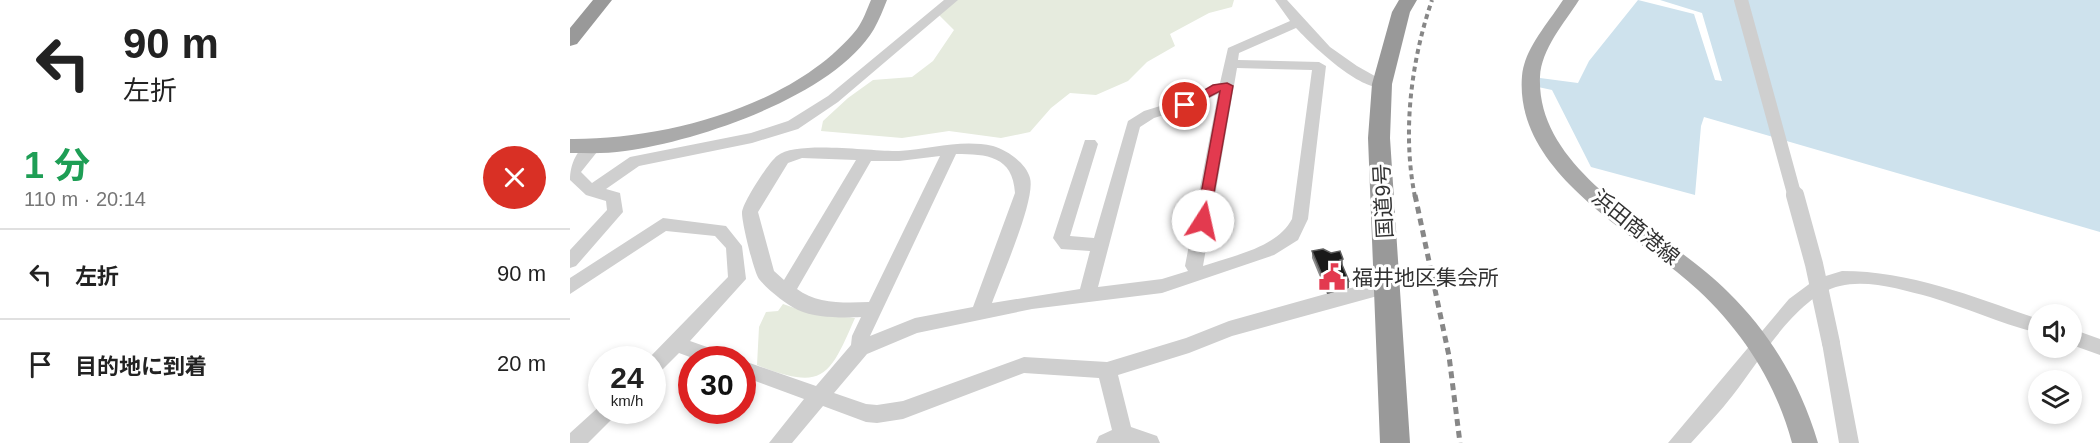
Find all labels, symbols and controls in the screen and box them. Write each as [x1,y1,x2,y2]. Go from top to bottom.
text: 90 m [123,20,219,67]
icon: left [24,24,102,102]
text: 左折 [123,76,177,106]
pin [1159,79,1210,130]
icon: arrive [1168,88,1201,121]
text: 1 分 [24,145,90,186]
button: close [483,146,546,209]
street label: 国道9号 [1370,163,1396,239]
street label: 浜田商港線 [1588,185,1684,269]
text: 110 m · 20:14 [24,188,146,210]
position arrow [1171,189,1235,253]
icon: left [24,258,57,291]
text: 90 m [497,261,546,286]
public building icon: 福井地区集会所 [1317,262,1347,292]
text: 左折 [75,264,119,289]
place label: 福井地区集会所 [1352,266,1499,289]
map controls [2028,304,2082,424]
button: sound [2028,304,2082,358]
speed limit sign: 30 [678,346,756,424]
icon: arrive [24,348,57,381]
text: 20 m [497,351,546,376]
text: 目的地に到着 [75,354,207,379]
text: 24 [610,361,644,394]
button: layers [2028,370,2082,424]
text: km/h [611,392,643,409]

